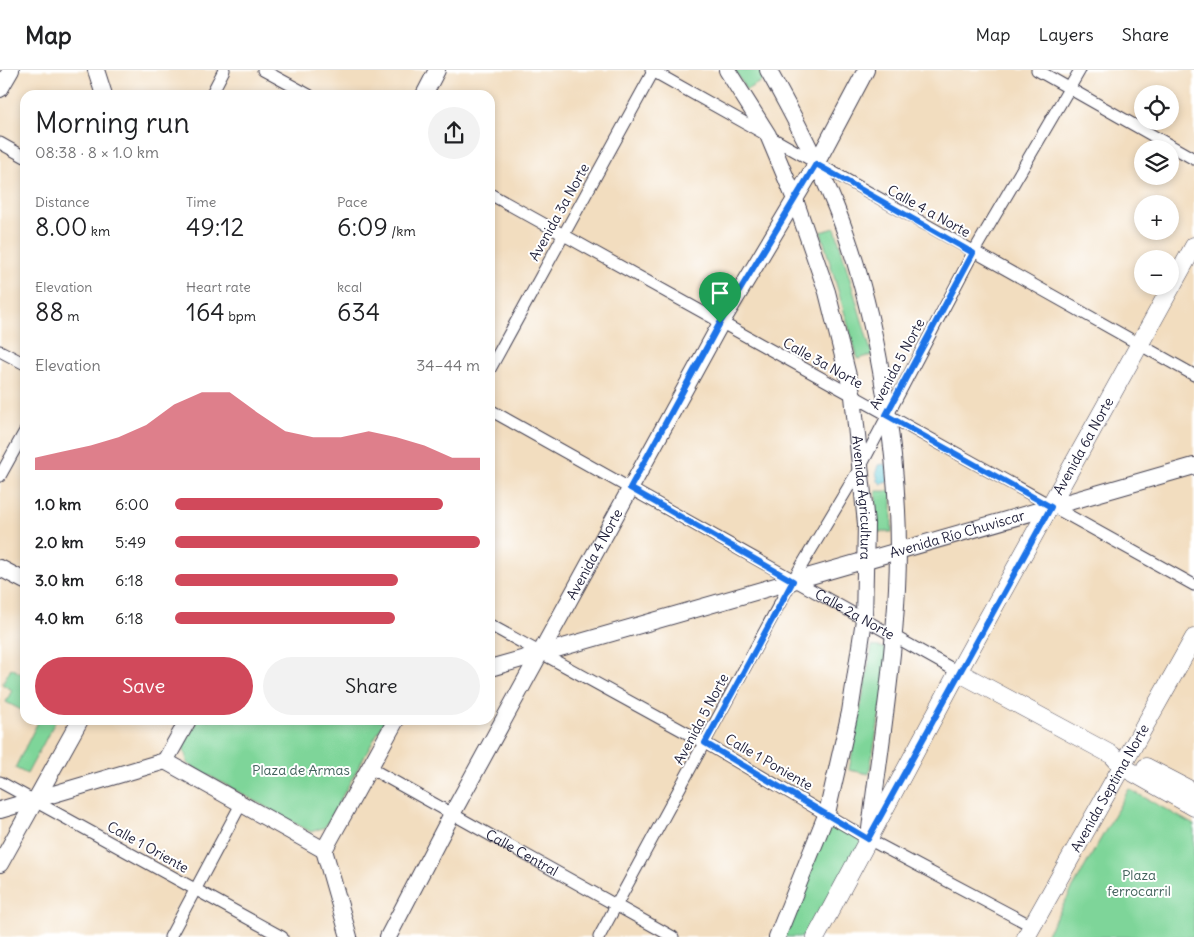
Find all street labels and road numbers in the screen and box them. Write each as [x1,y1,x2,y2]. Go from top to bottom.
street label: Avenida 3a Norte [525,160,593,264]
street label: Calle 4 a Norte [884,181,974,241]
street label: Avenida 5 Norte [865,315,929,413]
street label: Calle 3a Norte [780,334,866,392]
street label: Avenida 6a Norte [1049,394,1117,498]
street label: Avenida Agricultura [848,435,875,560]
street label: Avenida 4 Norte [562,506,626,603]
street label: Avenida Río Chuviscar [887,506,1027,562]
street label: Calle 2a Norte [812,585,898,644]
street label: Avenida 5 Norte [669,670,733,768]
street label: Avenida Septima Norte [1067,721,1153,855]
street label: Calle 1 Poniente [722,730,816,794]
street label: Calle 1 Oriente [104,817,192,877]
street label: Calle Central [483,825,561,880]

